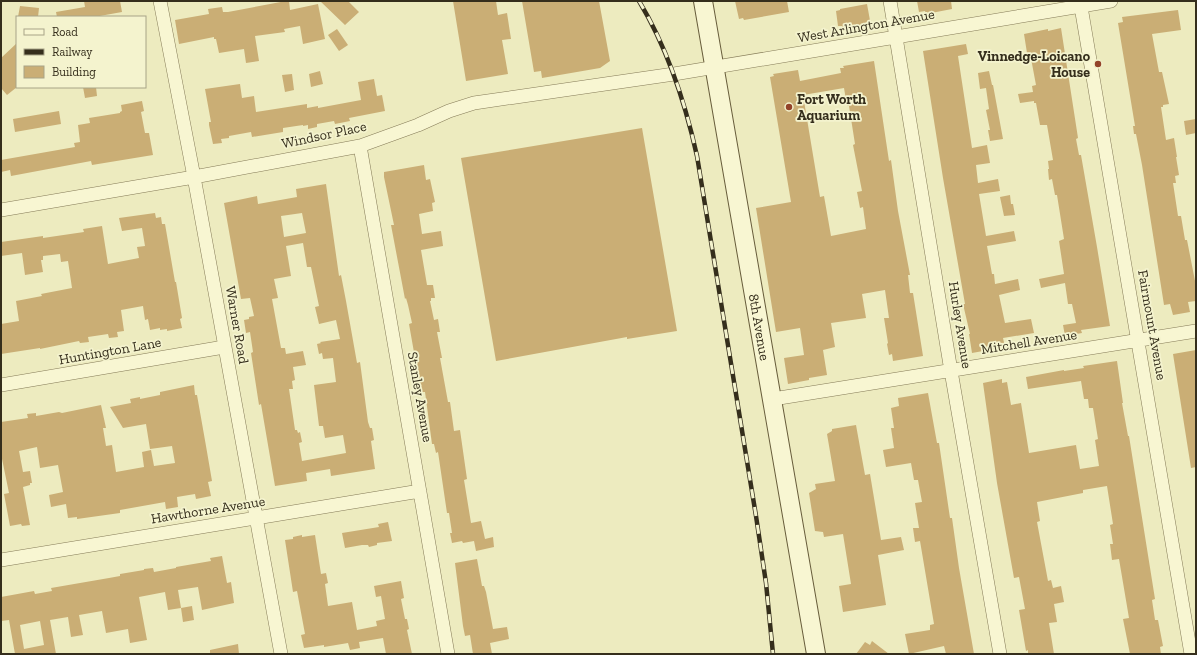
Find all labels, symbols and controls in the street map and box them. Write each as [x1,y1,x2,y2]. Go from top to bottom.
street label: West Arlington Avenue [796,6,936,46]
legend [16,16,146,88]
text: Road [52,25,78,39]
text: Railway [52,45,93,59]
place label: Vinnedge-Loicano House [978,48,1091,81]
marker: Vinnedge-Loicano House [1093,59,1103,69]
text: Building [52,65,96,79]
place label: Fort Worth Aquarium [797,91,866,124]
marker: Fort Worth Aquarium [784,102,794,112]
street label: Windsor Place [280,118,368,152]
street label: Fairmount Avenue [1134,269,1170,382]
street label: Hurley Avenue [945,280,975,370]
street label: Warner Road [222,285,252,366]
street label: 8th Avenue [745,292,774,362]
street label: Mitchell Avenue [980,326,1079,358]
street label: Huntington Lane [58,334,163,368]
street label: Stanley Avenue [404,351,436,444]
street label: Hawthorne Avenue [150,493,267,527]

